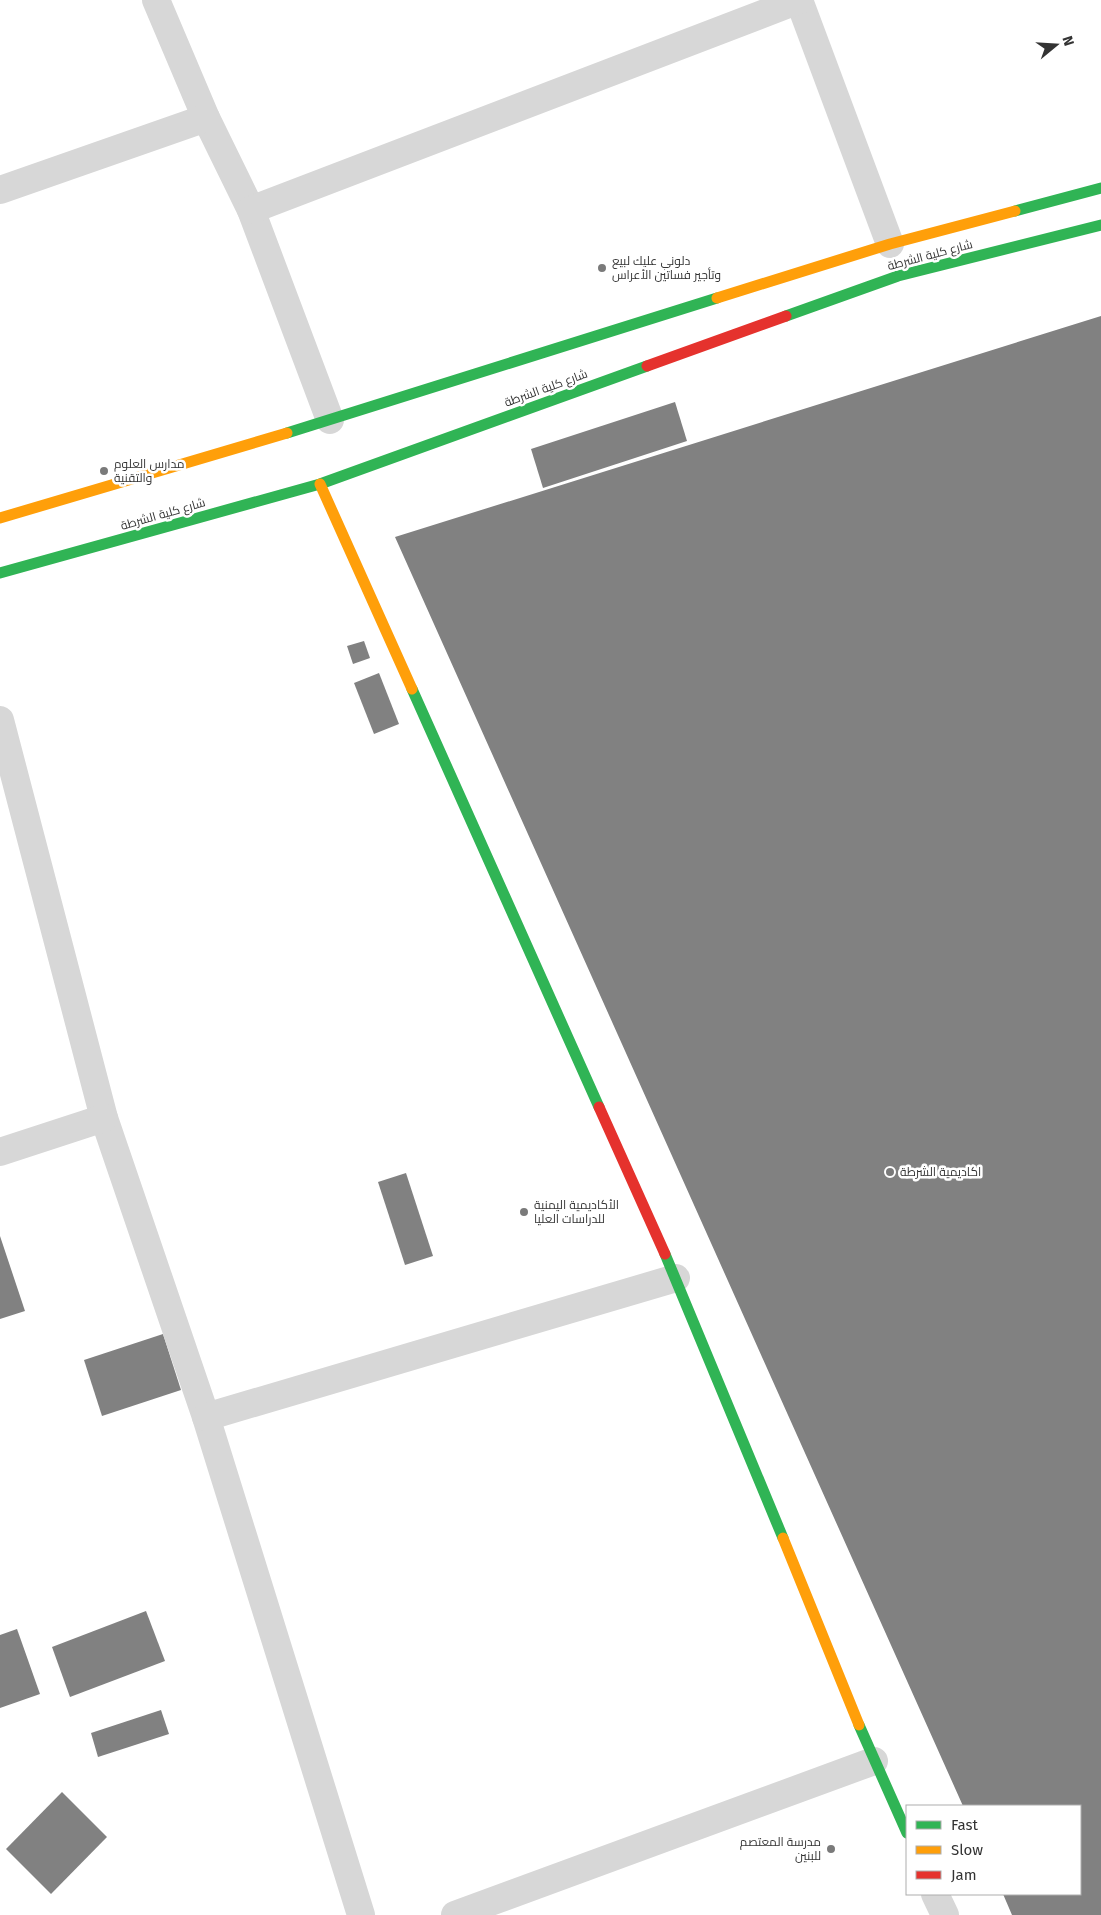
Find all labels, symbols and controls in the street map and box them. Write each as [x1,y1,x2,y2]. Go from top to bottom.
north arrow [1031,20,1081,70]
text: N [1058,34,1077,48]
street label: شارع كلية الشرطة [886,237,974,274]
place label: دلوني عليك لبيع وتأجير فساتين الأعراس [612,254,721,282]
marker: دلوني عليك لبيع وتأجير فساتين الأعراس [596,262,608,274]
street label: شارع كلية الشرطة [503,366,590,410]
place label: مدارس العلوم والتقنية [114,457,185,485]
marker: مدارس العلوم والتقنية [98,465,110,477]
street label: شارع كلية الشرطة [119,495,207,534]
place label: اكاديمية الشرطة [900,1165,981,1179]
marker: اكاديمية الشرطة [884,1166,896,1178]
place label: الأكاديمية اليمنية للدراسات العليا [534,1198,619,1226]
marker: الأكاديمية اليمنية للدراسات العليا [518,1206,530,1218]
legend [906,1805,1081,1895]
text: Fast [951,1816,978,1834]
place label: مدرسة المعتصم للبنين [740,1835,821,1863]
text: Slow [951,1841,983,1859]
marker: مدرسة المعتصم للبنين [825,1843,837,1855]
text: Jam [951,1866,977,1884]

